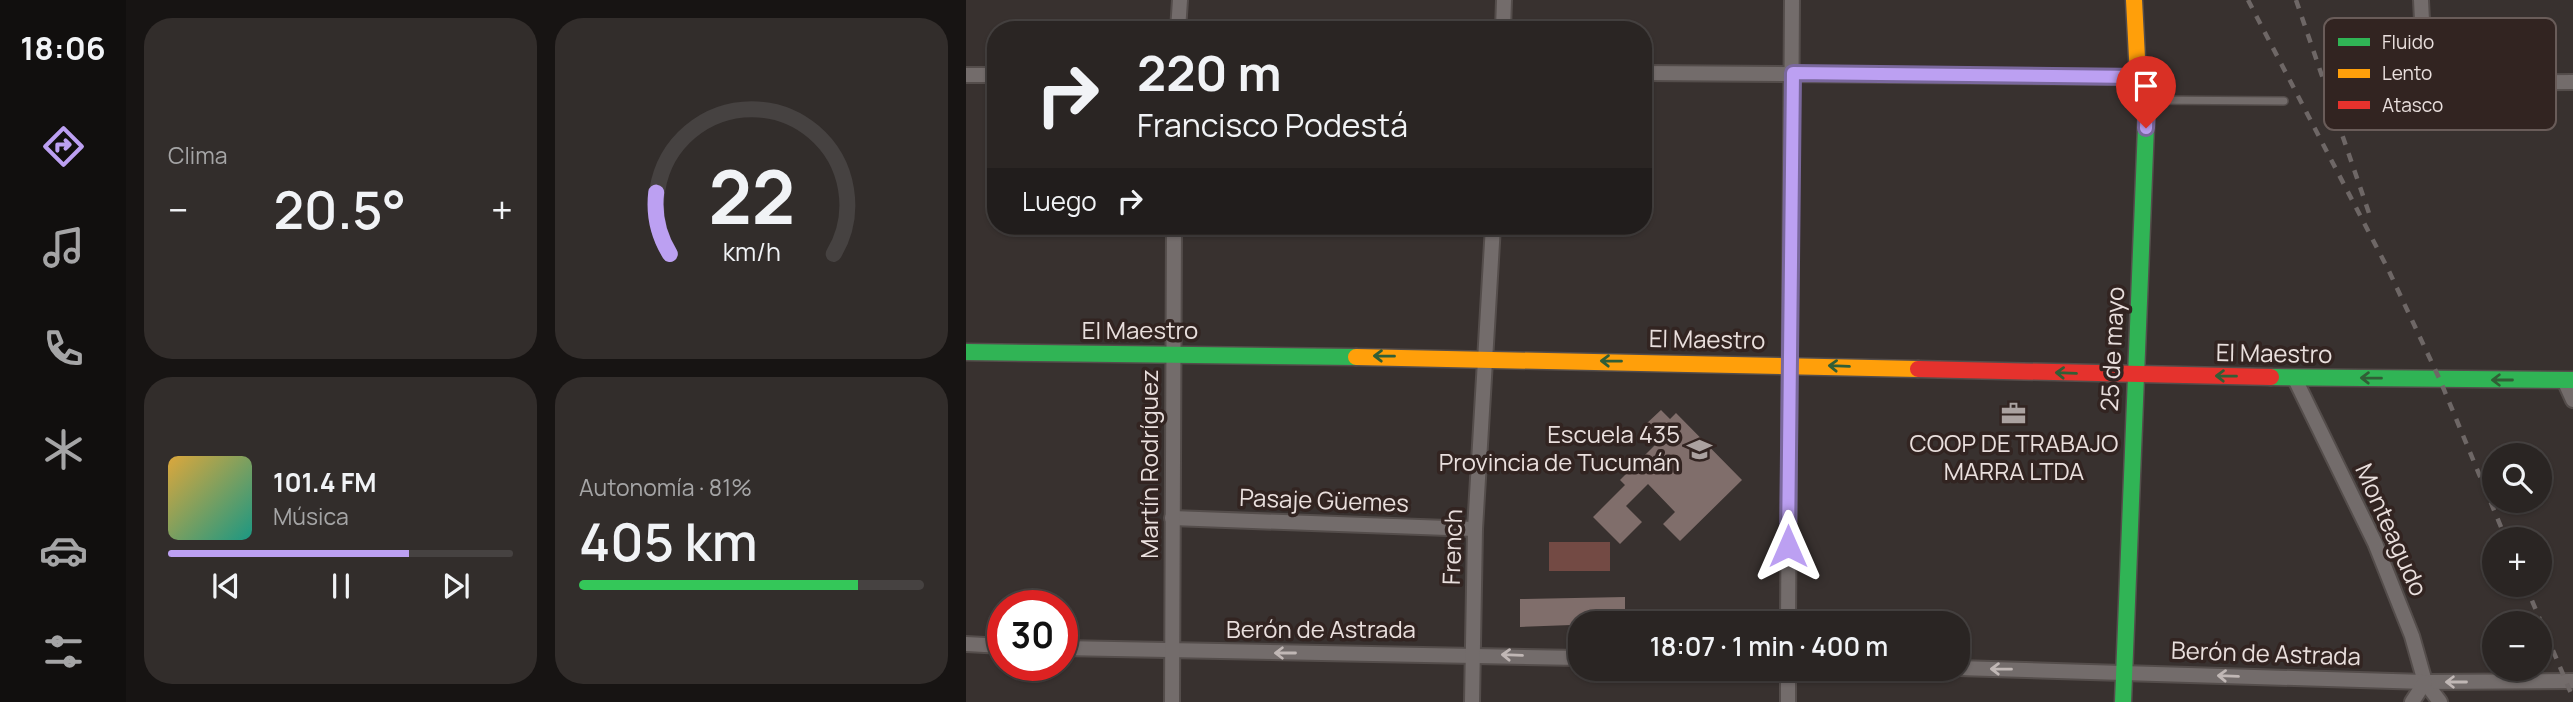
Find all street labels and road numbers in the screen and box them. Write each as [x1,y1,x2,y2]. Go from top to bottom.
street label: 25 de mayo [2092,286,2131,412]
street label: El Maestro [1082,313,1198,346]
street label: El Maestro [1649,321,1766,356]
street label: El Maestro [2216,335,2333,370]
street label: Martín Rodríguez [1132,369,1165,559]
street label: Monteagudo [2348,458,2436,601]
street label: Pasaje Güemes [1239,480,1409,519]
street label: French [1434,508,1469,585]
street label: Berón de Astrada [1226,612,1416,645]
street label: Berón de Astrada [2171,633,2362,672]

